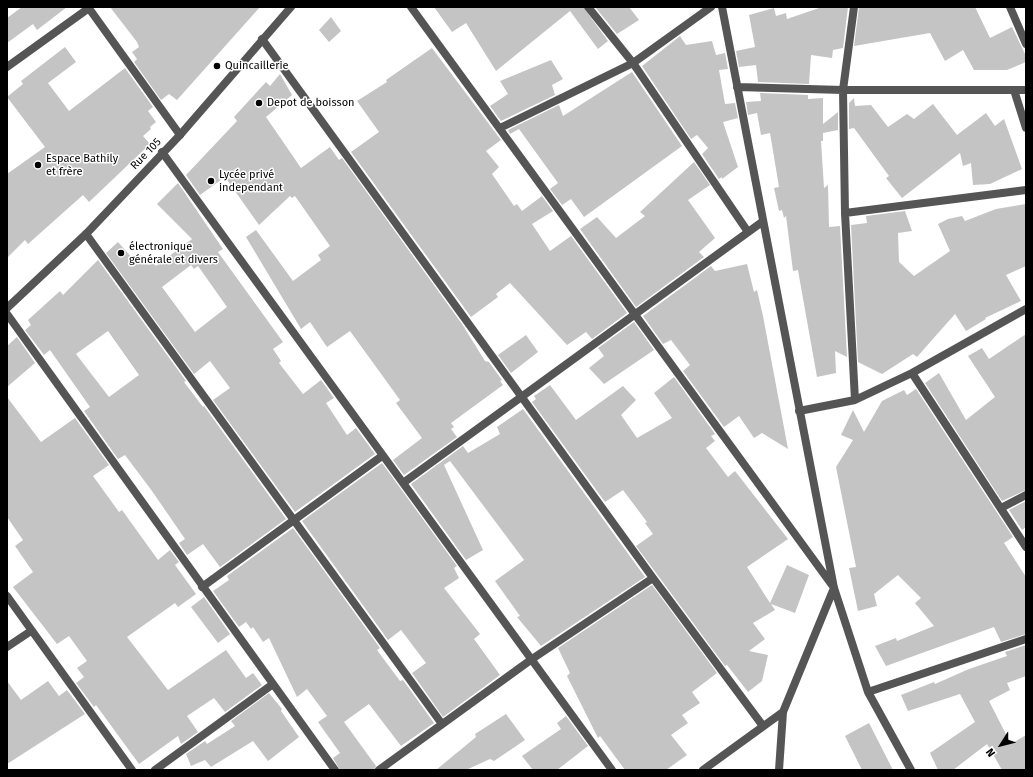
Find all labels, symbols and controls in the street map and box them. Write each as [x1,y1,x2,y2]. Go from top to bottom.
place label: Quincaillerie [225,59,289,73]
marker: Quincaillerie [212,61,222,71]
place label: Depot de boisson [267,96,355,110]
marker: Depot de boisson [254,98,264,108]
street label: Rue 105 [128,136,164,172]
place label: Espace Bathily et frère [46,152,118,178]
marker: Espace Bathily et frère [33,160,43,170]
place label: Lycée privé independant [219,168,283,194]
marker: Lycée privé independant [206,176,216,186]
place label: électronique générale et divers [129,240,218,266]
marker: électronique générale et divers [116,248,126,258]
north arrow [981,725,1021,765]
text: N [983,746,998,759]

